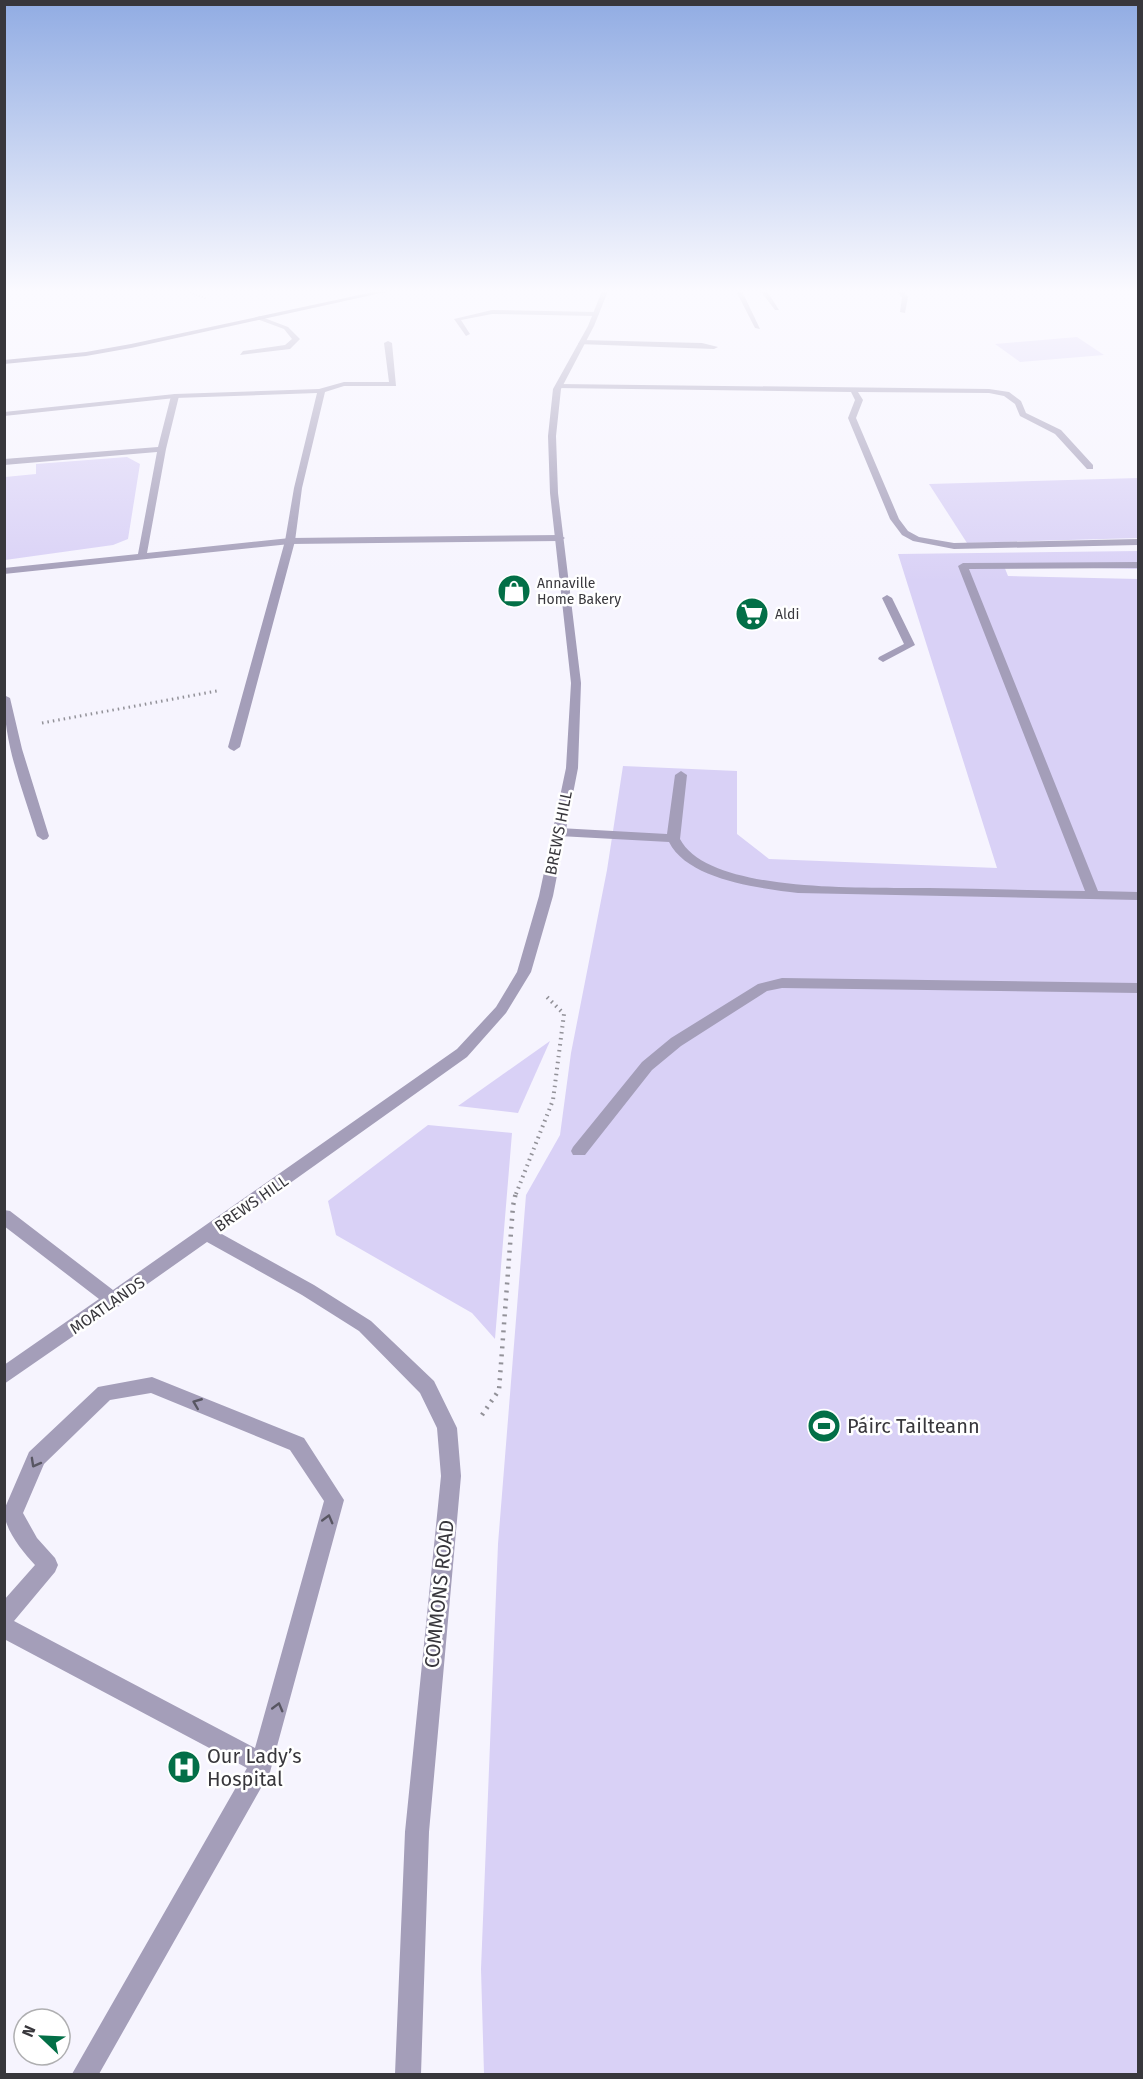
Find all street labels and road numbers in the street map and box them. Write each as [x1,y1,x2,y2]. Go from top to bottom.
street label: BREWS HILL [541,789,576,877]
street label: BREWS HILL [211,1171,292,1236]
street label: MOATLANDS [66,1273,149,1338]
street label: COMMONS ROAD [419,1519,459,1669]

